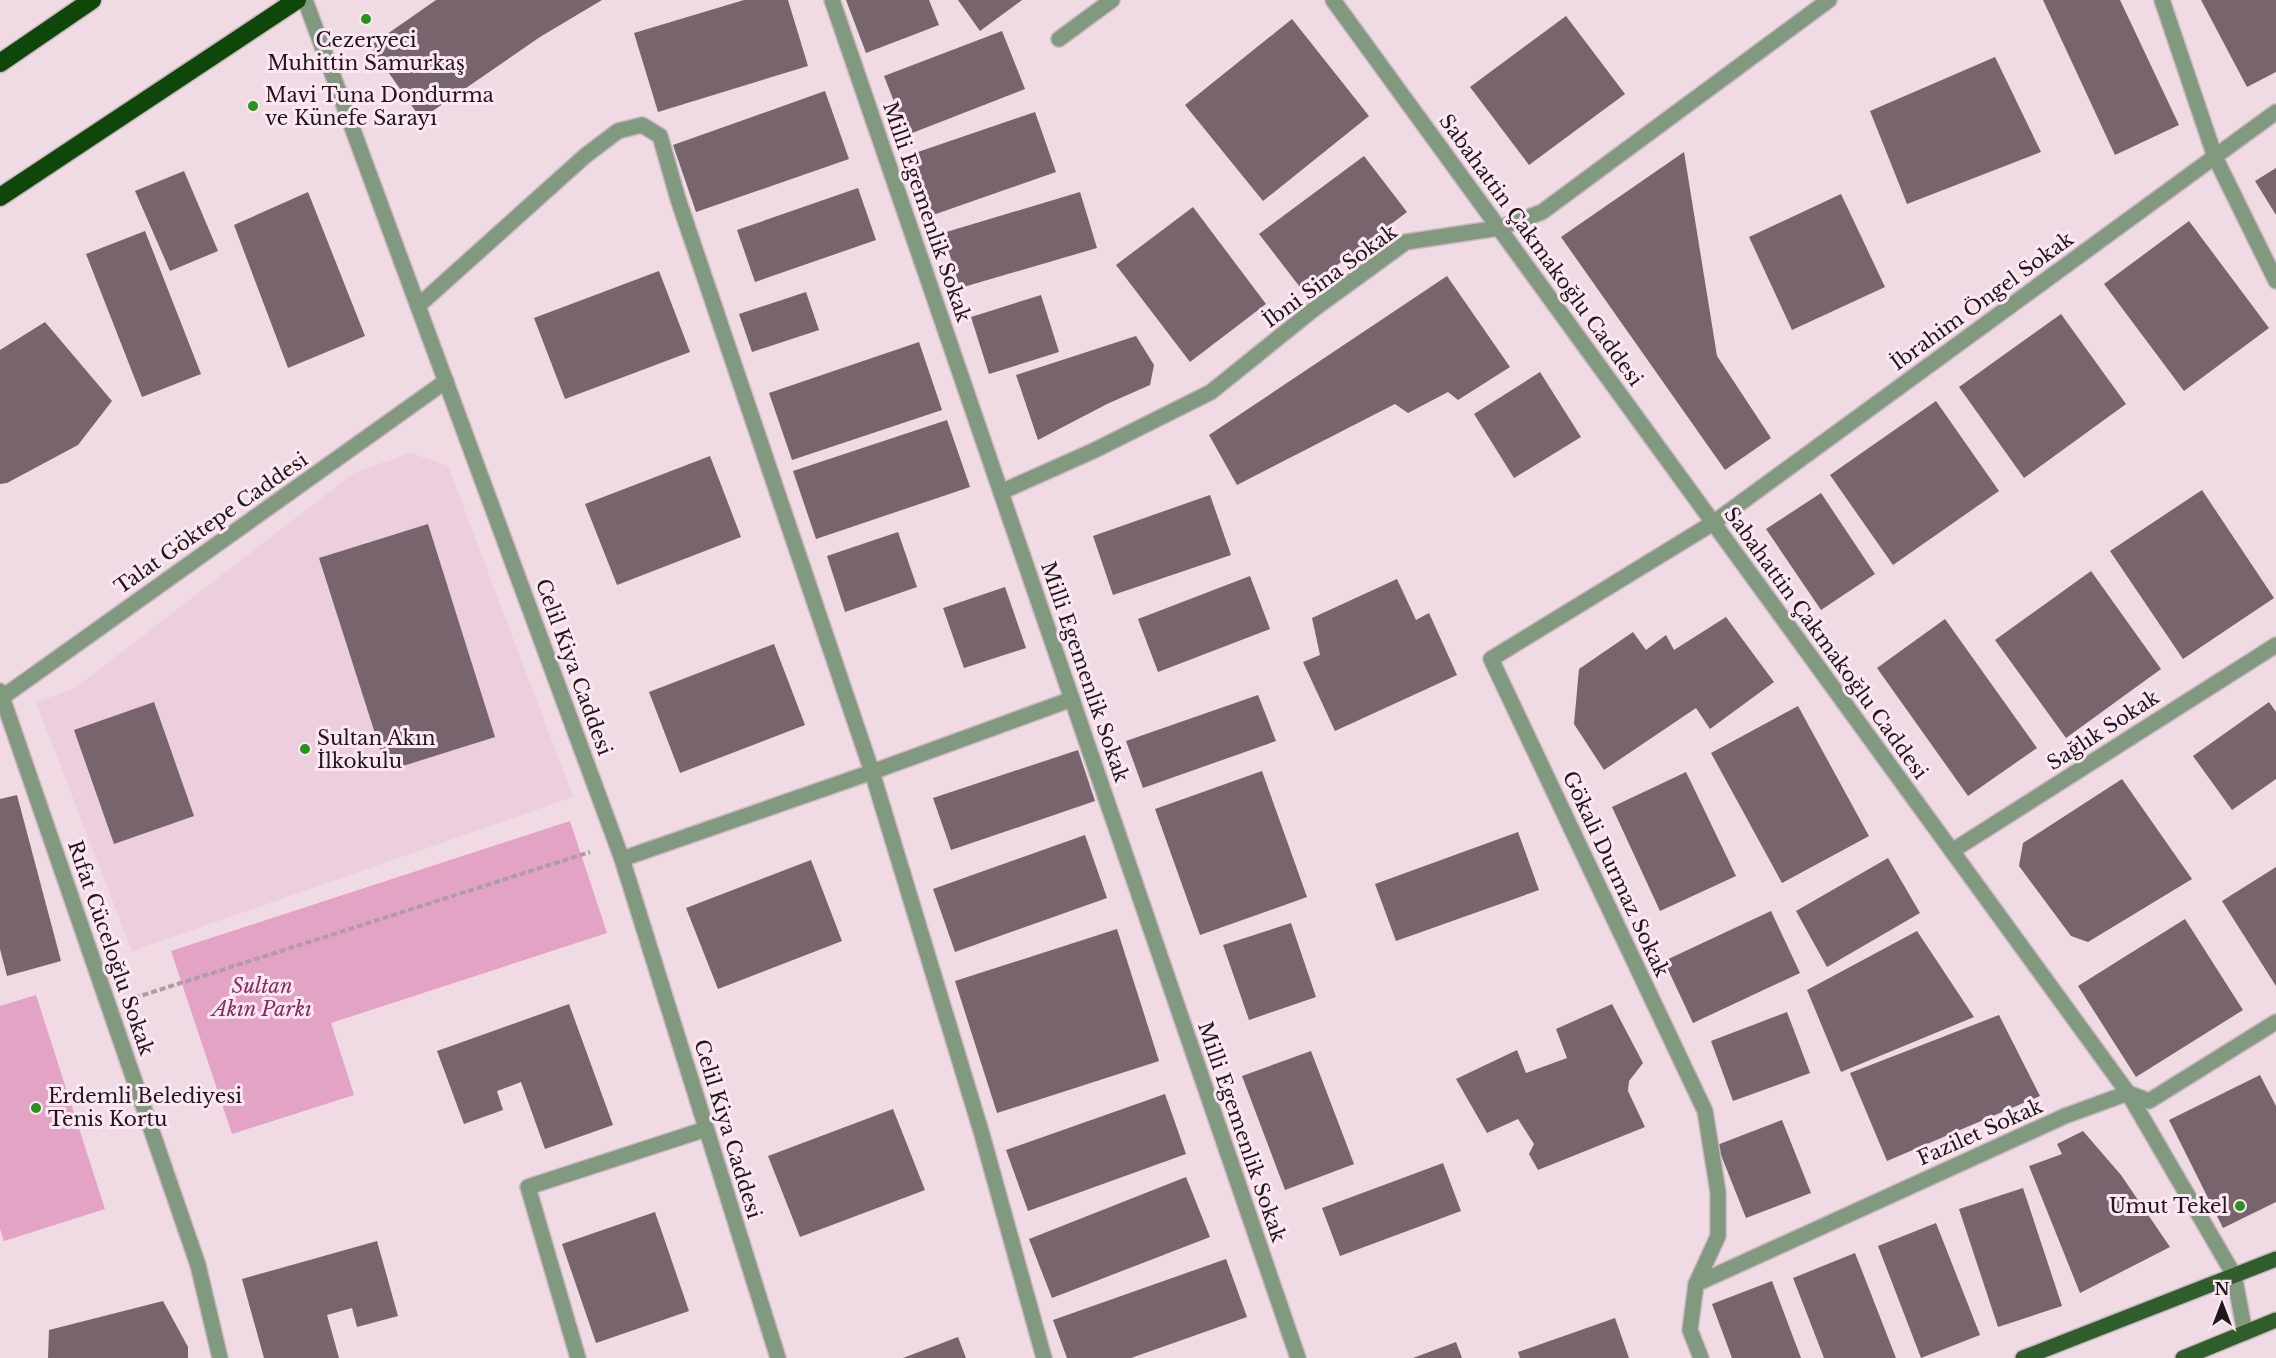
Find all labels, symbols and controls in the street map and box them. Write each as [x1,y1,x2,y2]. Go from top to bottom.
marker: Cezeryeci Muhittin Samurkaş [359,12,373,26]
place label: Cezeryeci Muhittin Samurkaş [267,28,465,75]
place label: Mavi Tuna Dondurma ve Künefe Sarayı [265,83,495,130]
marker: Mavi Tuna Dondurma ve Künefe Sarayı [246,99,260,113]
street label: Milli Egemenlik Sokak [878,99,976,326]
street label: Sabahattin Çakmakoğlu Caddesi [1434,109,1648,391]
street label: İbni Sina Sokak [1258,218,1402,333]
street label: İbrahim Öngel Sokak [1885,225,2078,375]
street label: Talat Göktepe Caddesi [110,447,312,599]
street label: Sabahattin Çakmakoğlu Caddesi [1719,502,1933,784]
street label: Milli Egemenlik Sokak [1036,559,1134,786]
street label: Celil Kiya Caddesi [531,575,617,759]
street label: Sağlık Sokak [2042,685,2164,775]
place label: Sultan Akın İlkokulu [317,726,436,773]
marker: Sultan Akın İlkokulu [298,742,312,756]
street label: Gökali Durmaz Sokak [1558,767,1675,981]
street label: Rıfat Cüceloğlu Sokak [63,837,159,1059]
park label: Sultan Akın Parkı [209,974,312,1021]
street label: Milli Egemenlik Sokak [1193,1019,1291,1246]
street label: Celil Kiya Caddesi [689,1037,767,1222]
place label: Erdemli Belediyesi Tenis Kortu [48,1084,242,1131]
street label: Fazilet Sokak [1914,1093,2047,1170]
marker: Erdemli Belediyesi Tenis Kortu [29,1101,43,1115]
place label: Umut Tekel [2109,1194,2228,1218]
marker: Umut Tekel [2233,1199,2247,1213]
north arrow [2192,1274,2252,1334]
text: N [2214,1279,2230,1299]

